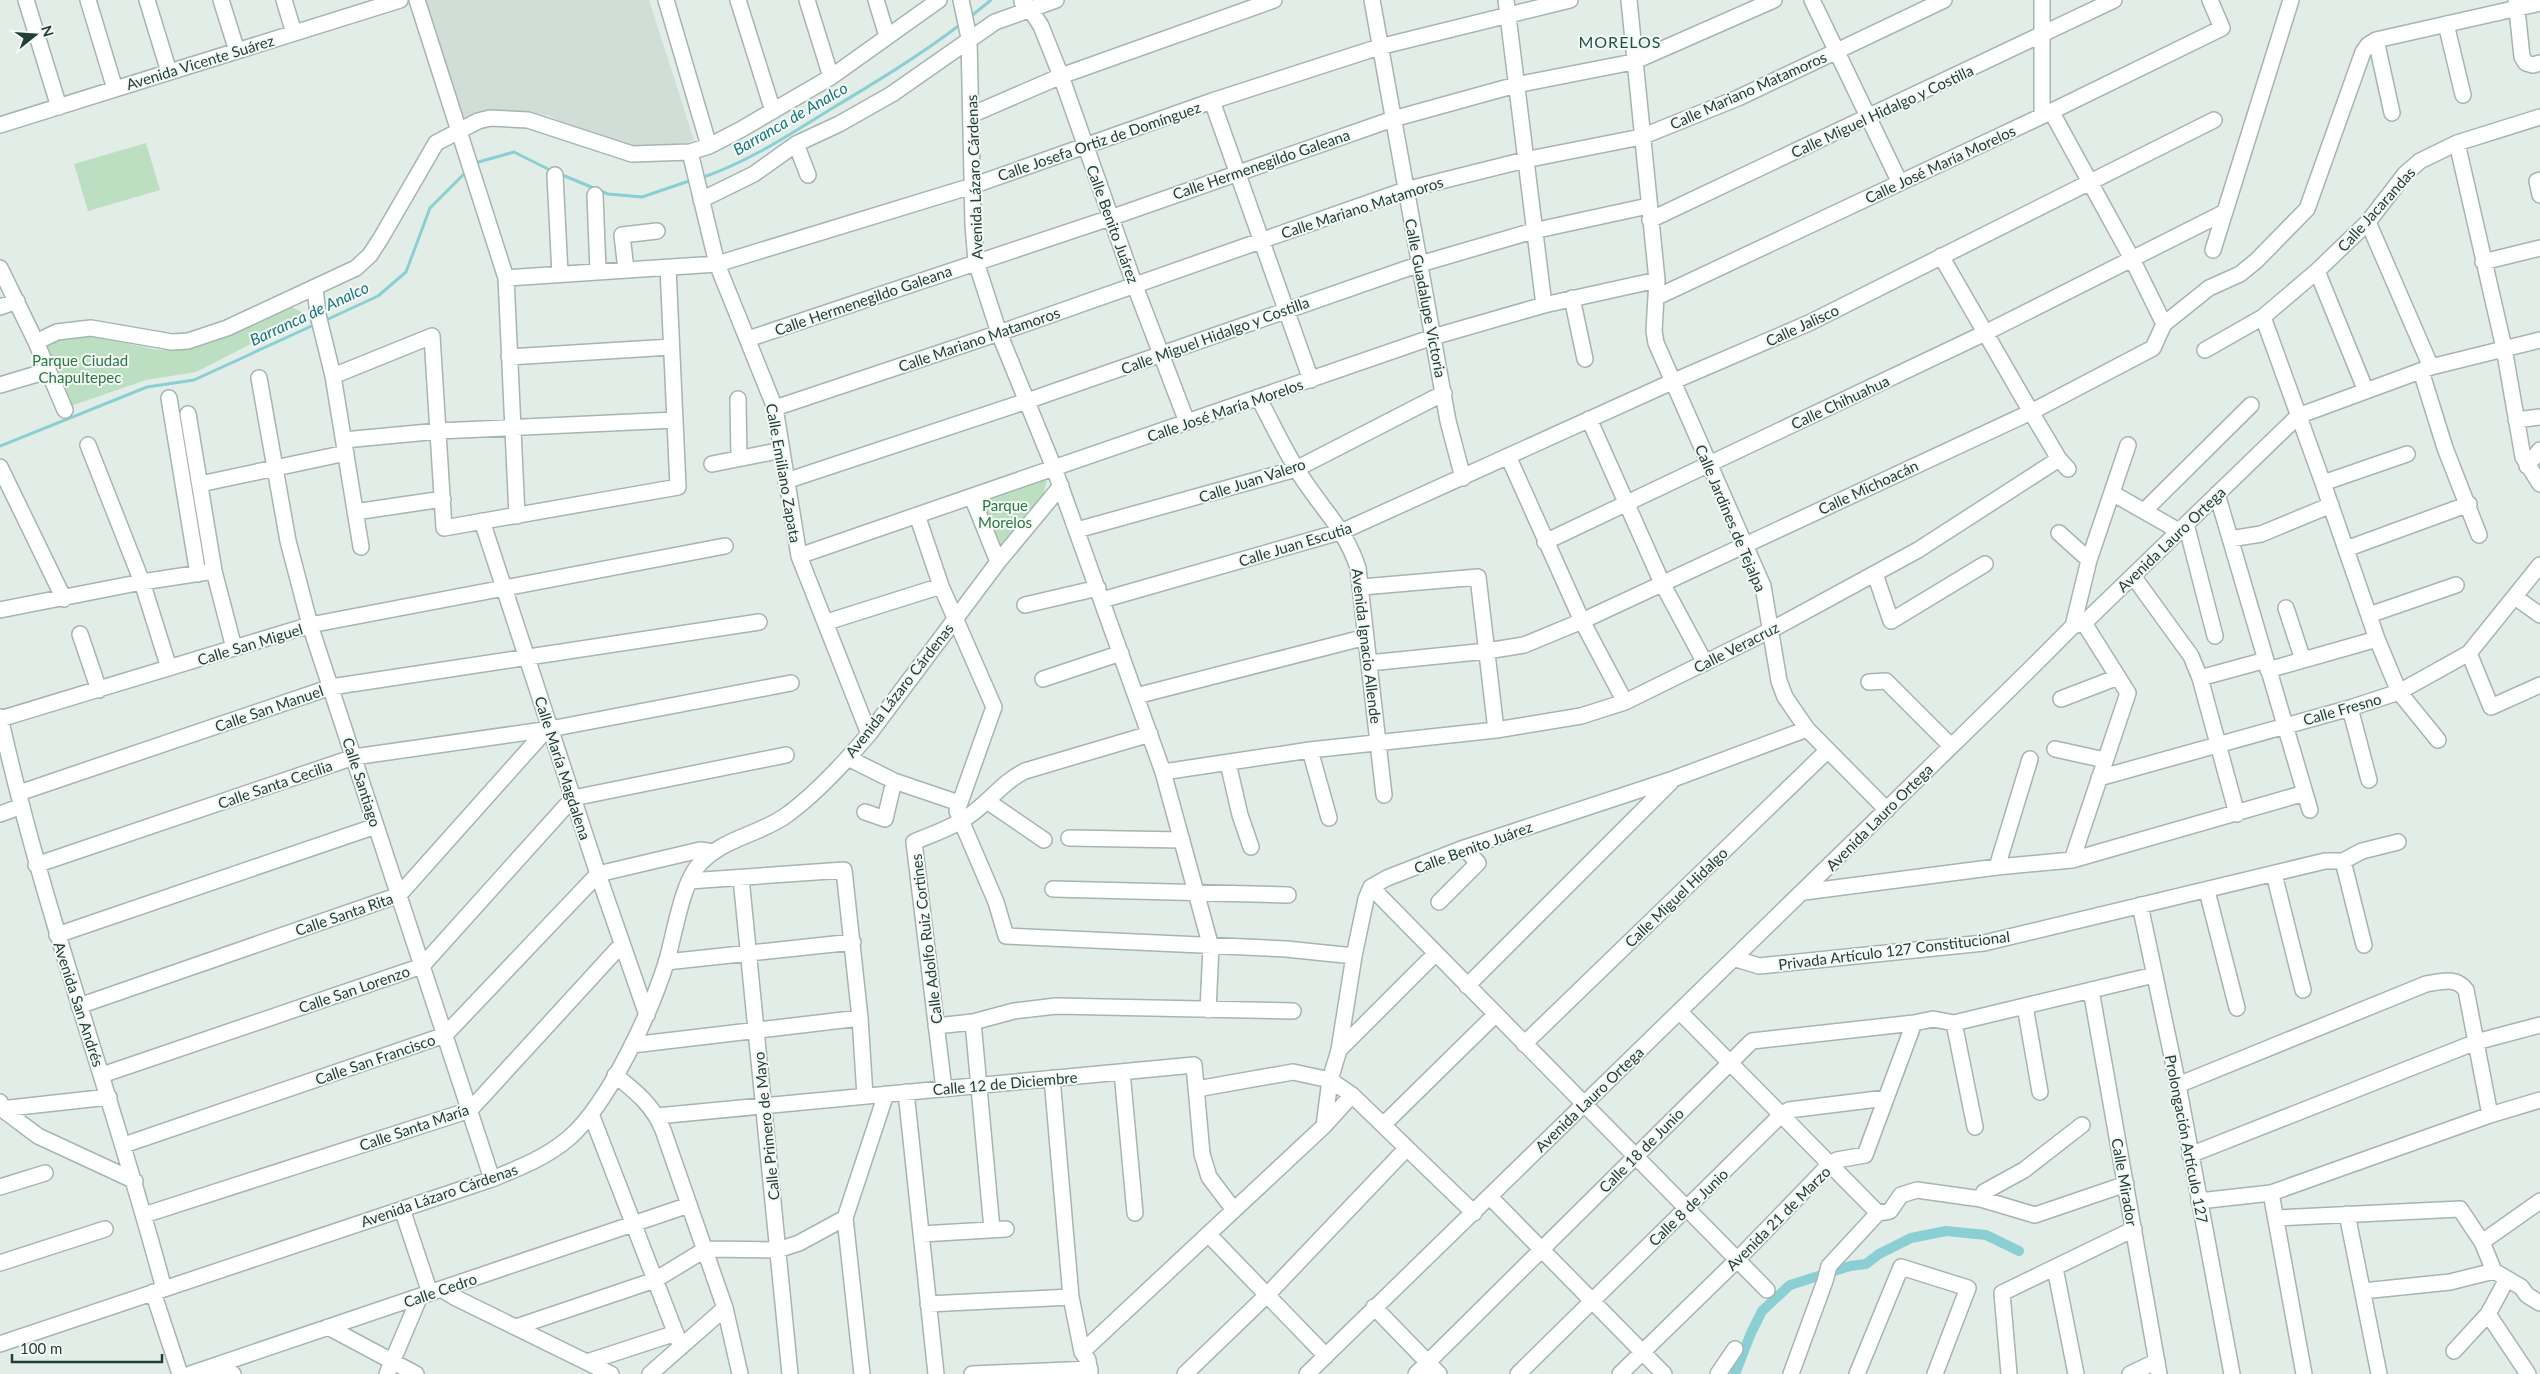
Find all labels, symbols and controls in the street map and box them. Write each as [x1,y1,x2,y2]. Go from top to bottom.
north arrow [10,10,60,60]
text: N [38,23,58,39]
street label: Avenida Vicente Suárez [124,31,276,93]
district label: MORELOS [1578,32,1662,51]
street label: Calle Mariano Matamoros [1667,47,1829,133]
street label: Calle Miguel Hidalgo y Costilla [1788,61,1976,161]
water label: Barranca de Analco [729,77,851,159]
street label: Avenida Lázaro Cárdenas [962,94,986,260]
street label: Calle Josefa Ortiz de Domínguez [995,98,1203,184]
street label: Calle José María Morelos [1862,121,2018,207]
street label: Calle Hermenegildo Galeana [1170,125,1352,203]
street label: Calle Benito Juárez [1083,162,1143,286]
street label: Calle Jacarandas [2333,163,2419,255]
street label: Calle Mariano Matamoros [1279,172,1445,242]
street label: Calle Guadalupe Victoria [1402,217,1450,379]
street label: Calle Hermenegildo Galeana [772,261,954,339]
water label: Barranca de Analco [246,277,372,349]
street label: Calle Miguel Hidalgo y Costilla [1118,293,1312,377]
street label: Calle Jalisco [1763,300,1841,350]
street label: Calle Mariano Matamoros [896,303,1062,375]
park label: Parque Ciudad Chapultepec [32,351,128,386]
street label: Calle Chihuahua [1788,371,1892,433]
street label: Calle José María Morelos [1145,375,1305,445]
street label: Calle Emiliano Zapata [763,402,805,544]
street label: Calle Jardines de Tejalpa [1692,442,1770,594]
street label: Calle Juan Valero [1196,454,1308,506]
street label: Calle Michoacán [1815,456,1921,518]
street label: Avenida Lauro Ortega [2113,483,2229,595]
park label: Parque Morelos [978,496,1032,531]
street label: Calle Juan Escutia [1236,518,1354,570]
street label: Avenida Ignacio Allende [1349,567,1385,725]
street label: Calle Veracruz [1690,618,1782,676]
street label: Calle San Miguel [195,619,305,669]
street label: Avenida Lázaro Cárdenas [841,620,957,760]
street label: Calle San Manuel [212,681,326,735]
street label: Calle Fresno [2301,689,2383,729]
street label: Calle María Magdalena [531,694,595,842]
street label: Calle Santiago [339,735,385,829]
street label: Calle Santa Cecilia [215,756,335,812]
street label: Avenida Lauro Ortega [1822,760,1936,874]
street label: Calle Benito Juárez [1411,817,1535,877]
street label: Calle Miguel Hidalgo [1621,843,1731,951]
street label: Calle Adolfo Ruiz Cortines [907,853,945,1025]
street label: Calle Santa Rita [293,889,395,939]
street label: Privada Artículo 127 Constitucional [1777,927,2011,973]
street label: Avenida San Andrés [50,939,108,1069]
street label: Calle San Lorenzo [296,962,412,1016]
street label: Calle San Francisco [313,1030,437,1088]
street label: Avenida Lauro Ortega [1531,1043,1647,1155]
street label: Calle Primero de Mayo [749,1051,783,1201]
street label: Prolongación Artículo 127 [2162,1053,2212,1225]
street label: Calle 12 de Diciembre [932,1068,1078,1098]
street label: Calle Santa María [357,1100,471,1154]
street label: Calle 18 de Junio [1595,1104,1687,1196]
street label: Calle Mirador [2108,1137,2142,1228]
street label: Avenida Lázaro Cárdenas [358,1160,520,1230]
street label: Avenida 21 de Marzo [1722,1162,1834,1274]
street label: Calle 8 de Junio [1645,1165,1731,1249]
street label: Calle Cedro [401,1269,479,1311]
scale bar [12,1332,162,1364]
text: 100 m [20,1339,62,1357]

